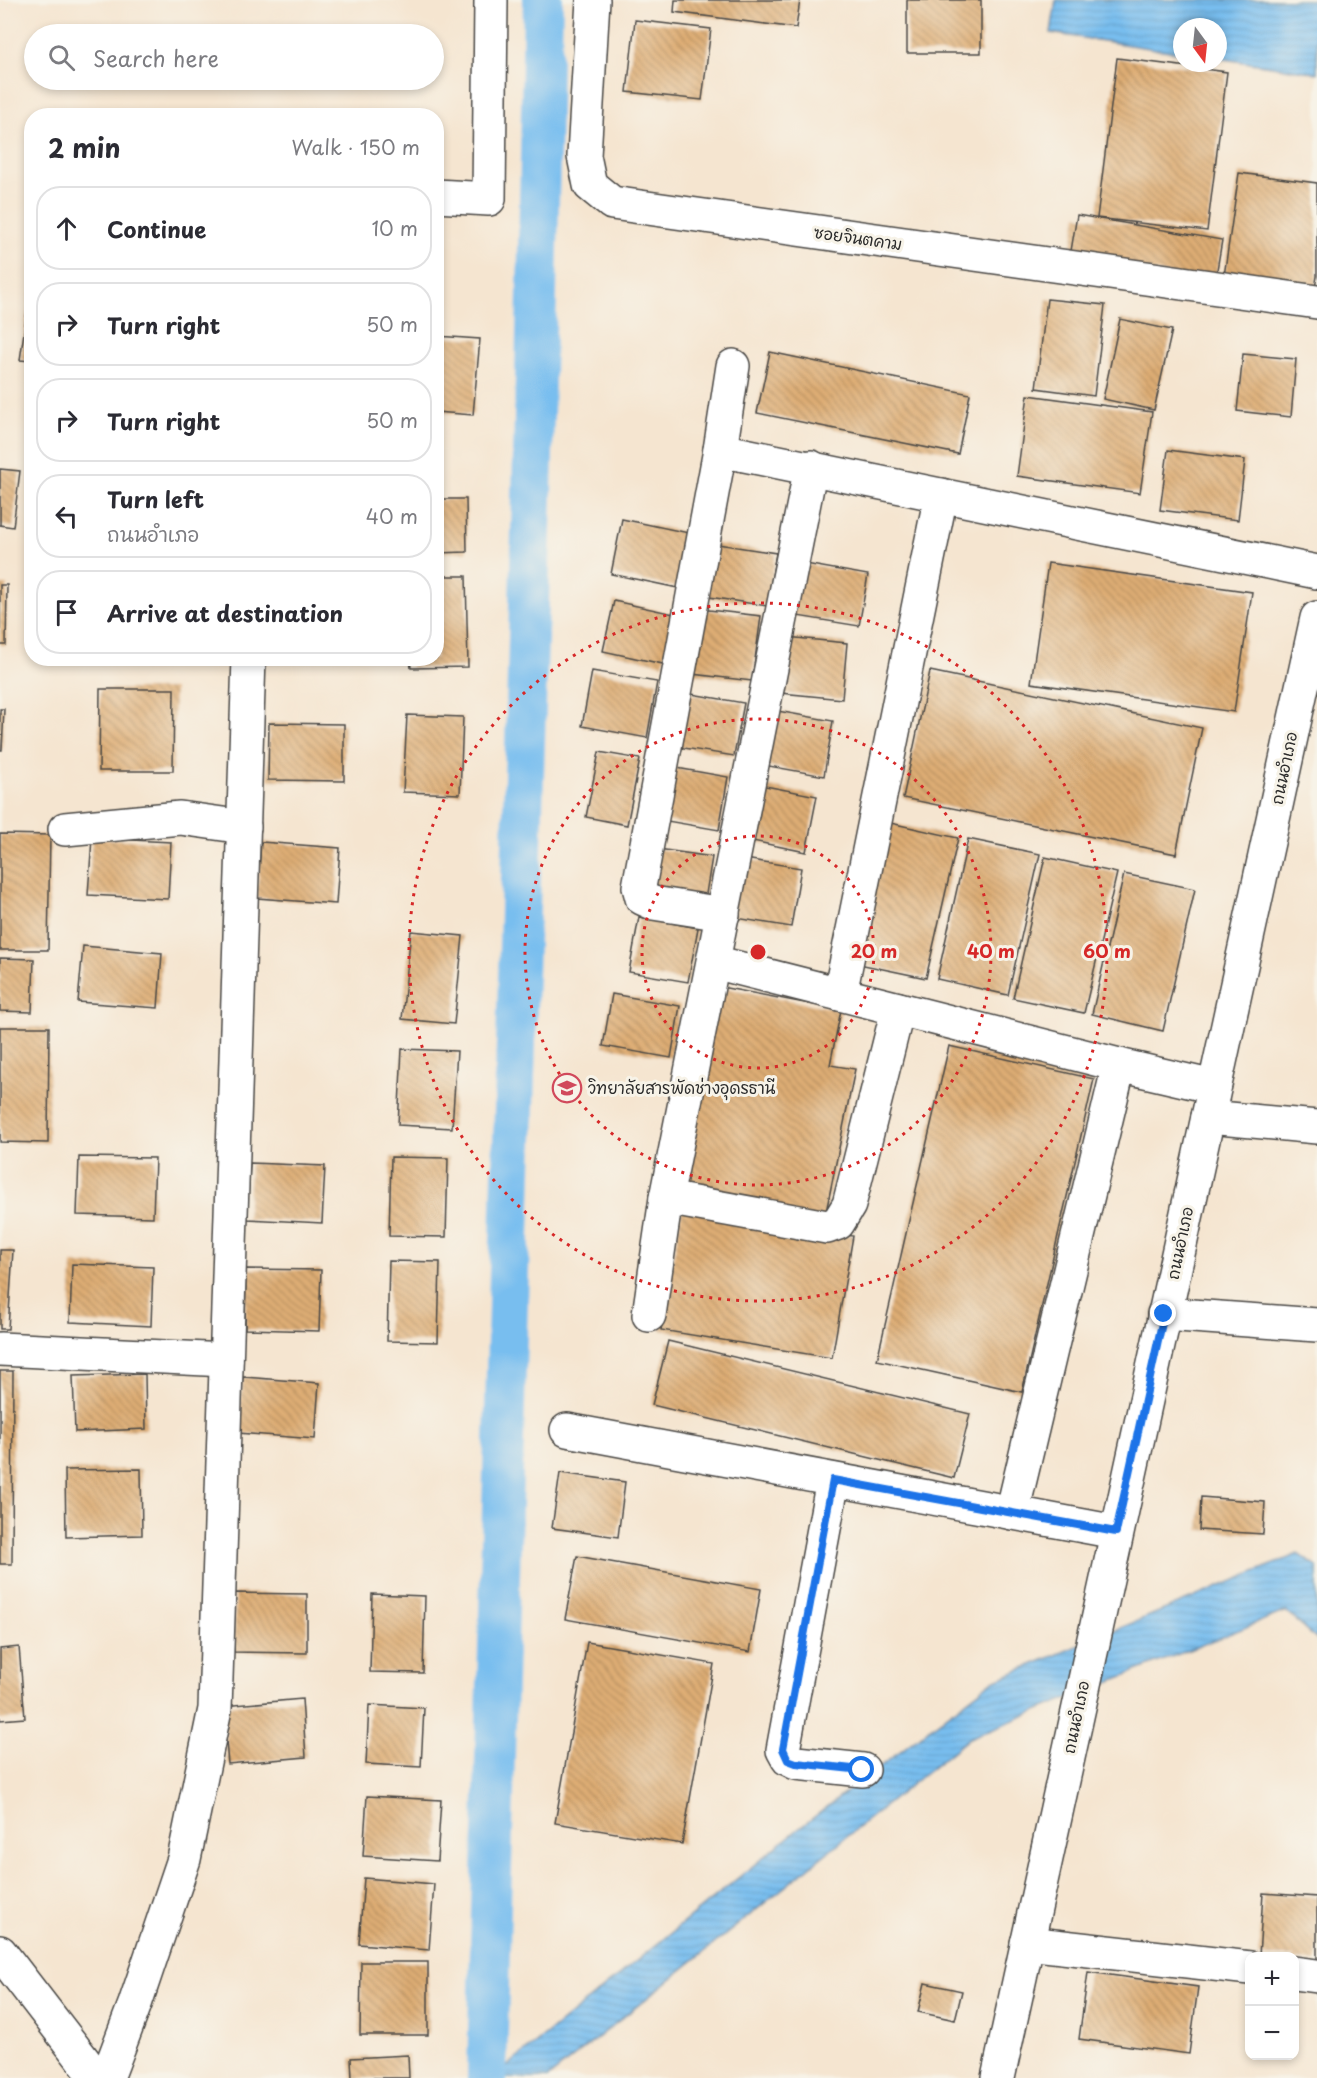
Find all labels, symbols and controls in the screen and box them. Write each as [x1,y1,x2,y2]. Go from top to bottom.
north arrow [1173,18,1227,72]
search box [24,24,444,90]
icon: search [45,41,78,74]
text: Search here [93,41,219,74]
text: 2 min [48,128,121,167]
text: Walk · 150 m [291,132,420,162]
icon: ahead [50,212,83,245]
text: Continue [107,212,206,245]
text: 10 m [371,213,418,243]
street label: ซอยจินตคาม [812,219,904,255]
icon: right [50,308,83,341]
text: Turn right [107,308,220,341]
text: 50 m [366,309,418,339]
icon: right [50,404,83,437]
text: Turn right [107,404,220,437]
text: 50 m [366,405,418,435]
text: Turn left [107,482,204,515]
icon: left [50,500,83,533]
text: 40 m [366,501,418,531]
text: ถนนอำเภอ [107,519,199,549]
icon: arrive [50,596,83,629]
text: Arrive at destination [107,596,343,629]
street label: ถนนอำเภอ [1264,729,1302,806]
text: 20 m [851,937,897,964]
text: 40 m [967,937,1015,964]
text: 60 m [1083,937,1131,964]
centre of rings [748,942,768,962]
school or university icon: วิทยาลัยสารพัดช่างอุดรธานี [551,1072,583,1104]
place label: วิทยาลัยสารพัดช่างอุดรธานี [588,1075,776,1101]
street label: ถนนอำเภอ [1160,1204,1198,1281]
route end [1150,1300,1176,1326]
street label: ถนนอำเภอ [1056,1678,1094,1755]
route start [848,1756,874,1782]
map controls [1245,1952,1299,2060]
button: + [1245,1952,1299,2006]
button: − [1245,2006,1299,2060]

